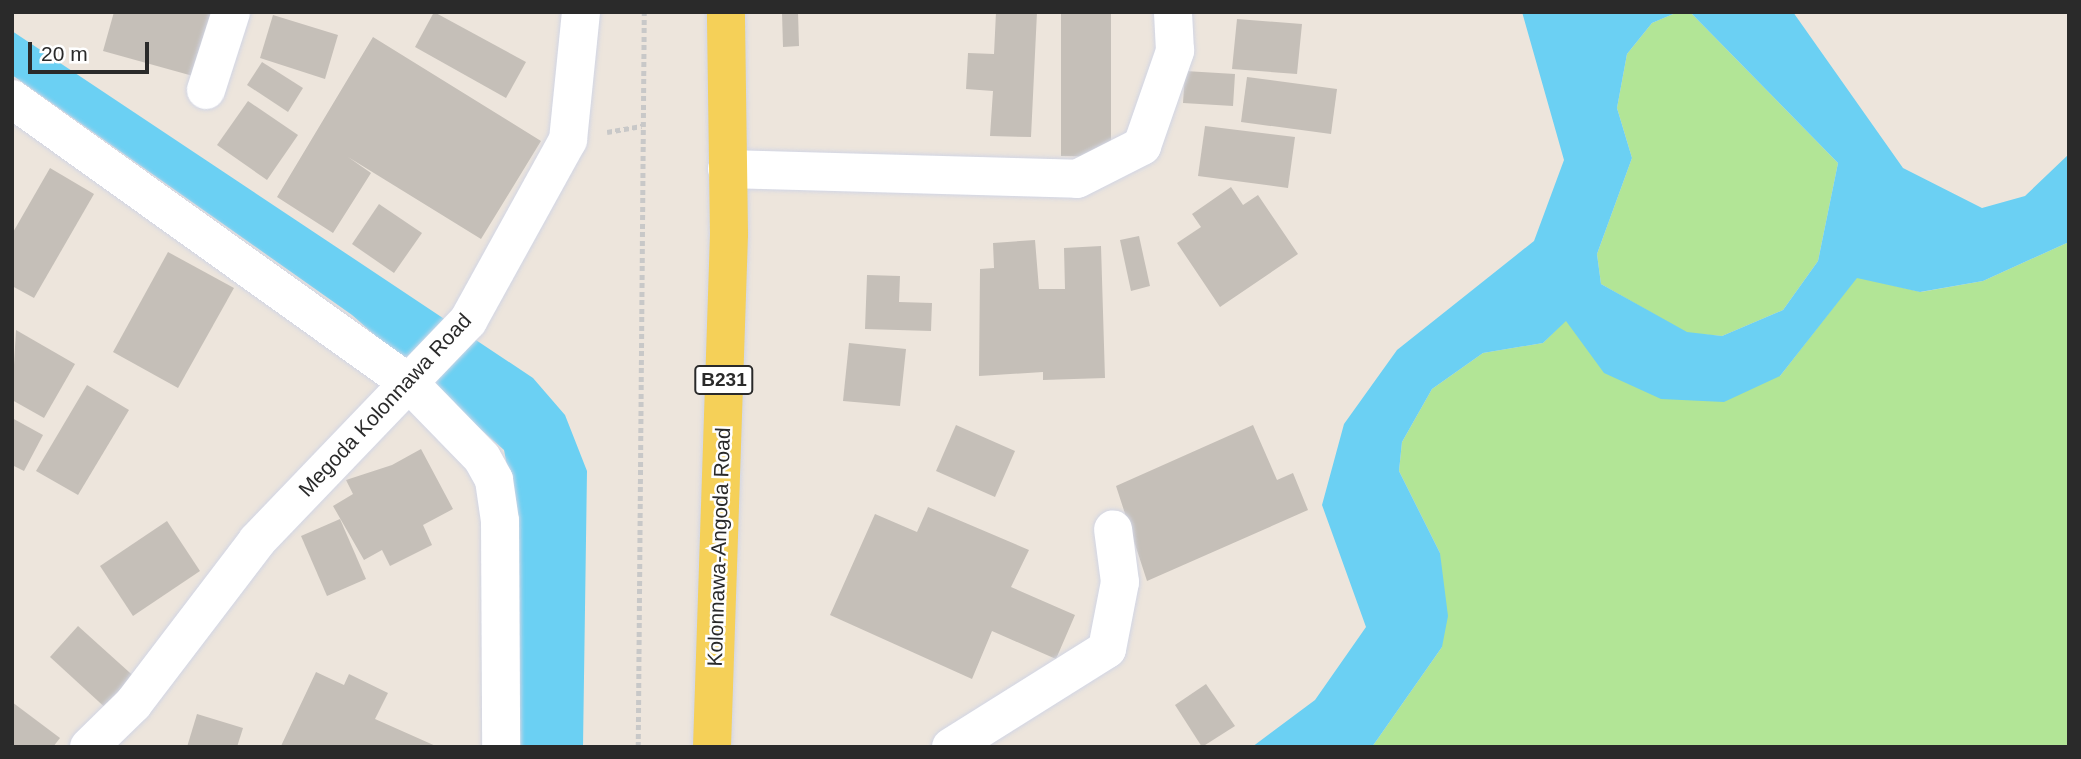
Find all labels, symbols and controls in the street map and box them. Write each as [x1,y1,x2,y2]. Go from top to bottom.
scale bar [32,28,152,72]
text: 20 m [41,42,88,65]
street label: Megoda Kolonnawa Road [293,308,477,502]
road number: B231 [694,364,754,396]
street label: Kolonnawa-Angoda Road [702,427,736,667]

